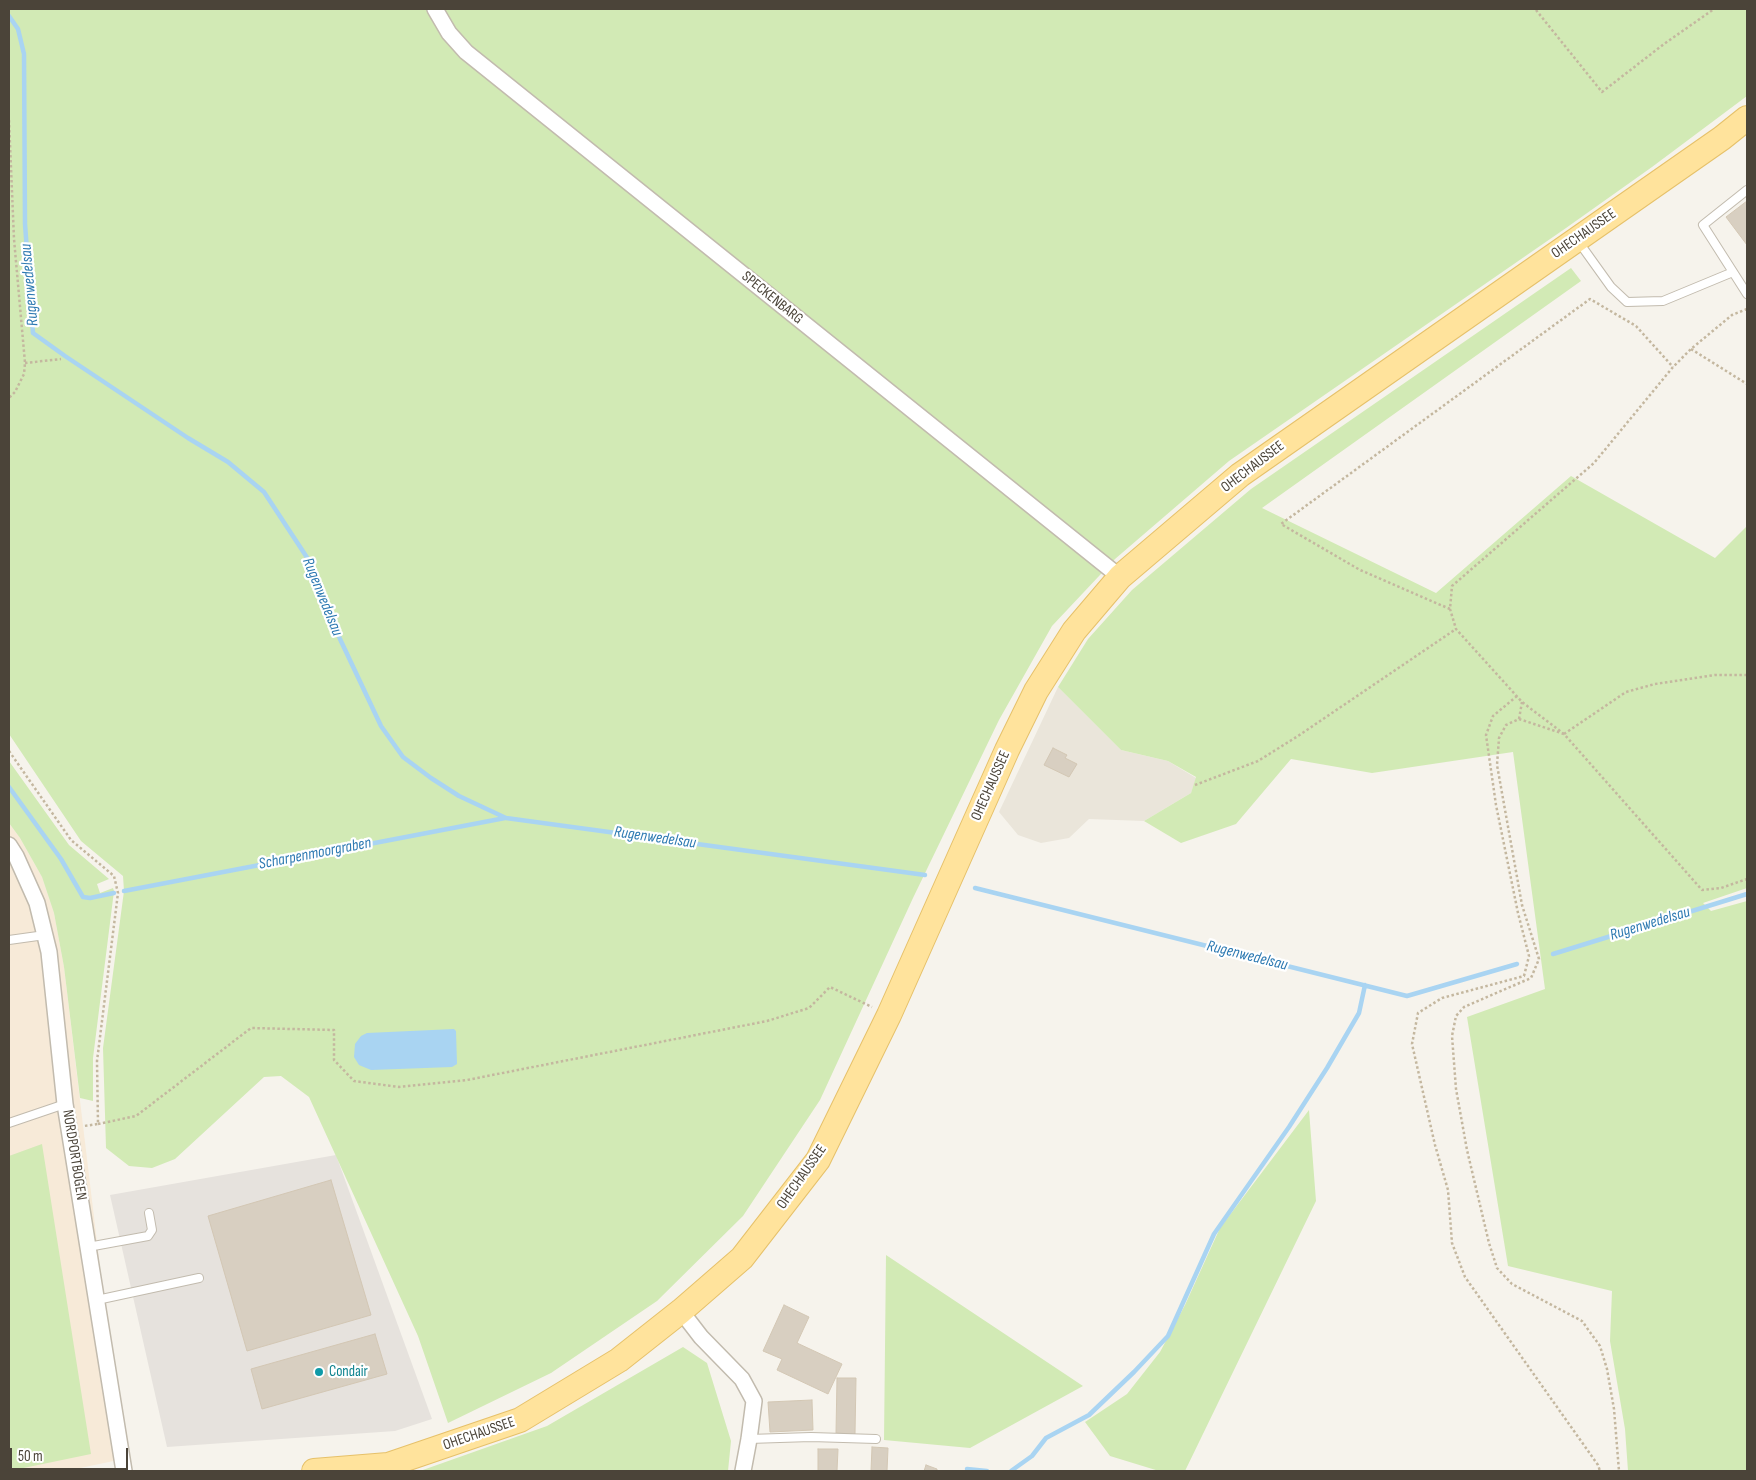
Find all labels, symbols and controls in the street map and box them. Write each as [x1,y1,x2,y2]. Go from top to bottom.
street label: OHECHAUSSEE [1548,205,1620,263]
water label: Rugenwedelsau [17,243,43,327]
street label: SPECKENBARG [738,268,806,328]
street label: OHECHAUSSEE [1218,437,1288,497]
water label: Rugenwedelsau [298,555,346,639]
street label: OHECHAUSSEE [968,748,1014,824]
water label: Rugenwedelsau [613,823,697,853]
water label: Scharpenmoorgraben [257,834,373,874]
water label: Rugenwedelsau [1608,903,1692,945]
water label: Rugenwedelsau [1205,937,1289,975]
street label: NORDPORTBOGEN [58,1108,90,1202]
street label: OHECHAUSSEE [773,1141,831,1213]
place label: Condair [329,1363,368,1381]
marker: Condair [313,1366,325,1378]
street label: OHECHAUSSEE [441,1413,517,1455]
scale bar [12,1438,130,1470]
text: 50 m [18,1447,43,1466]

